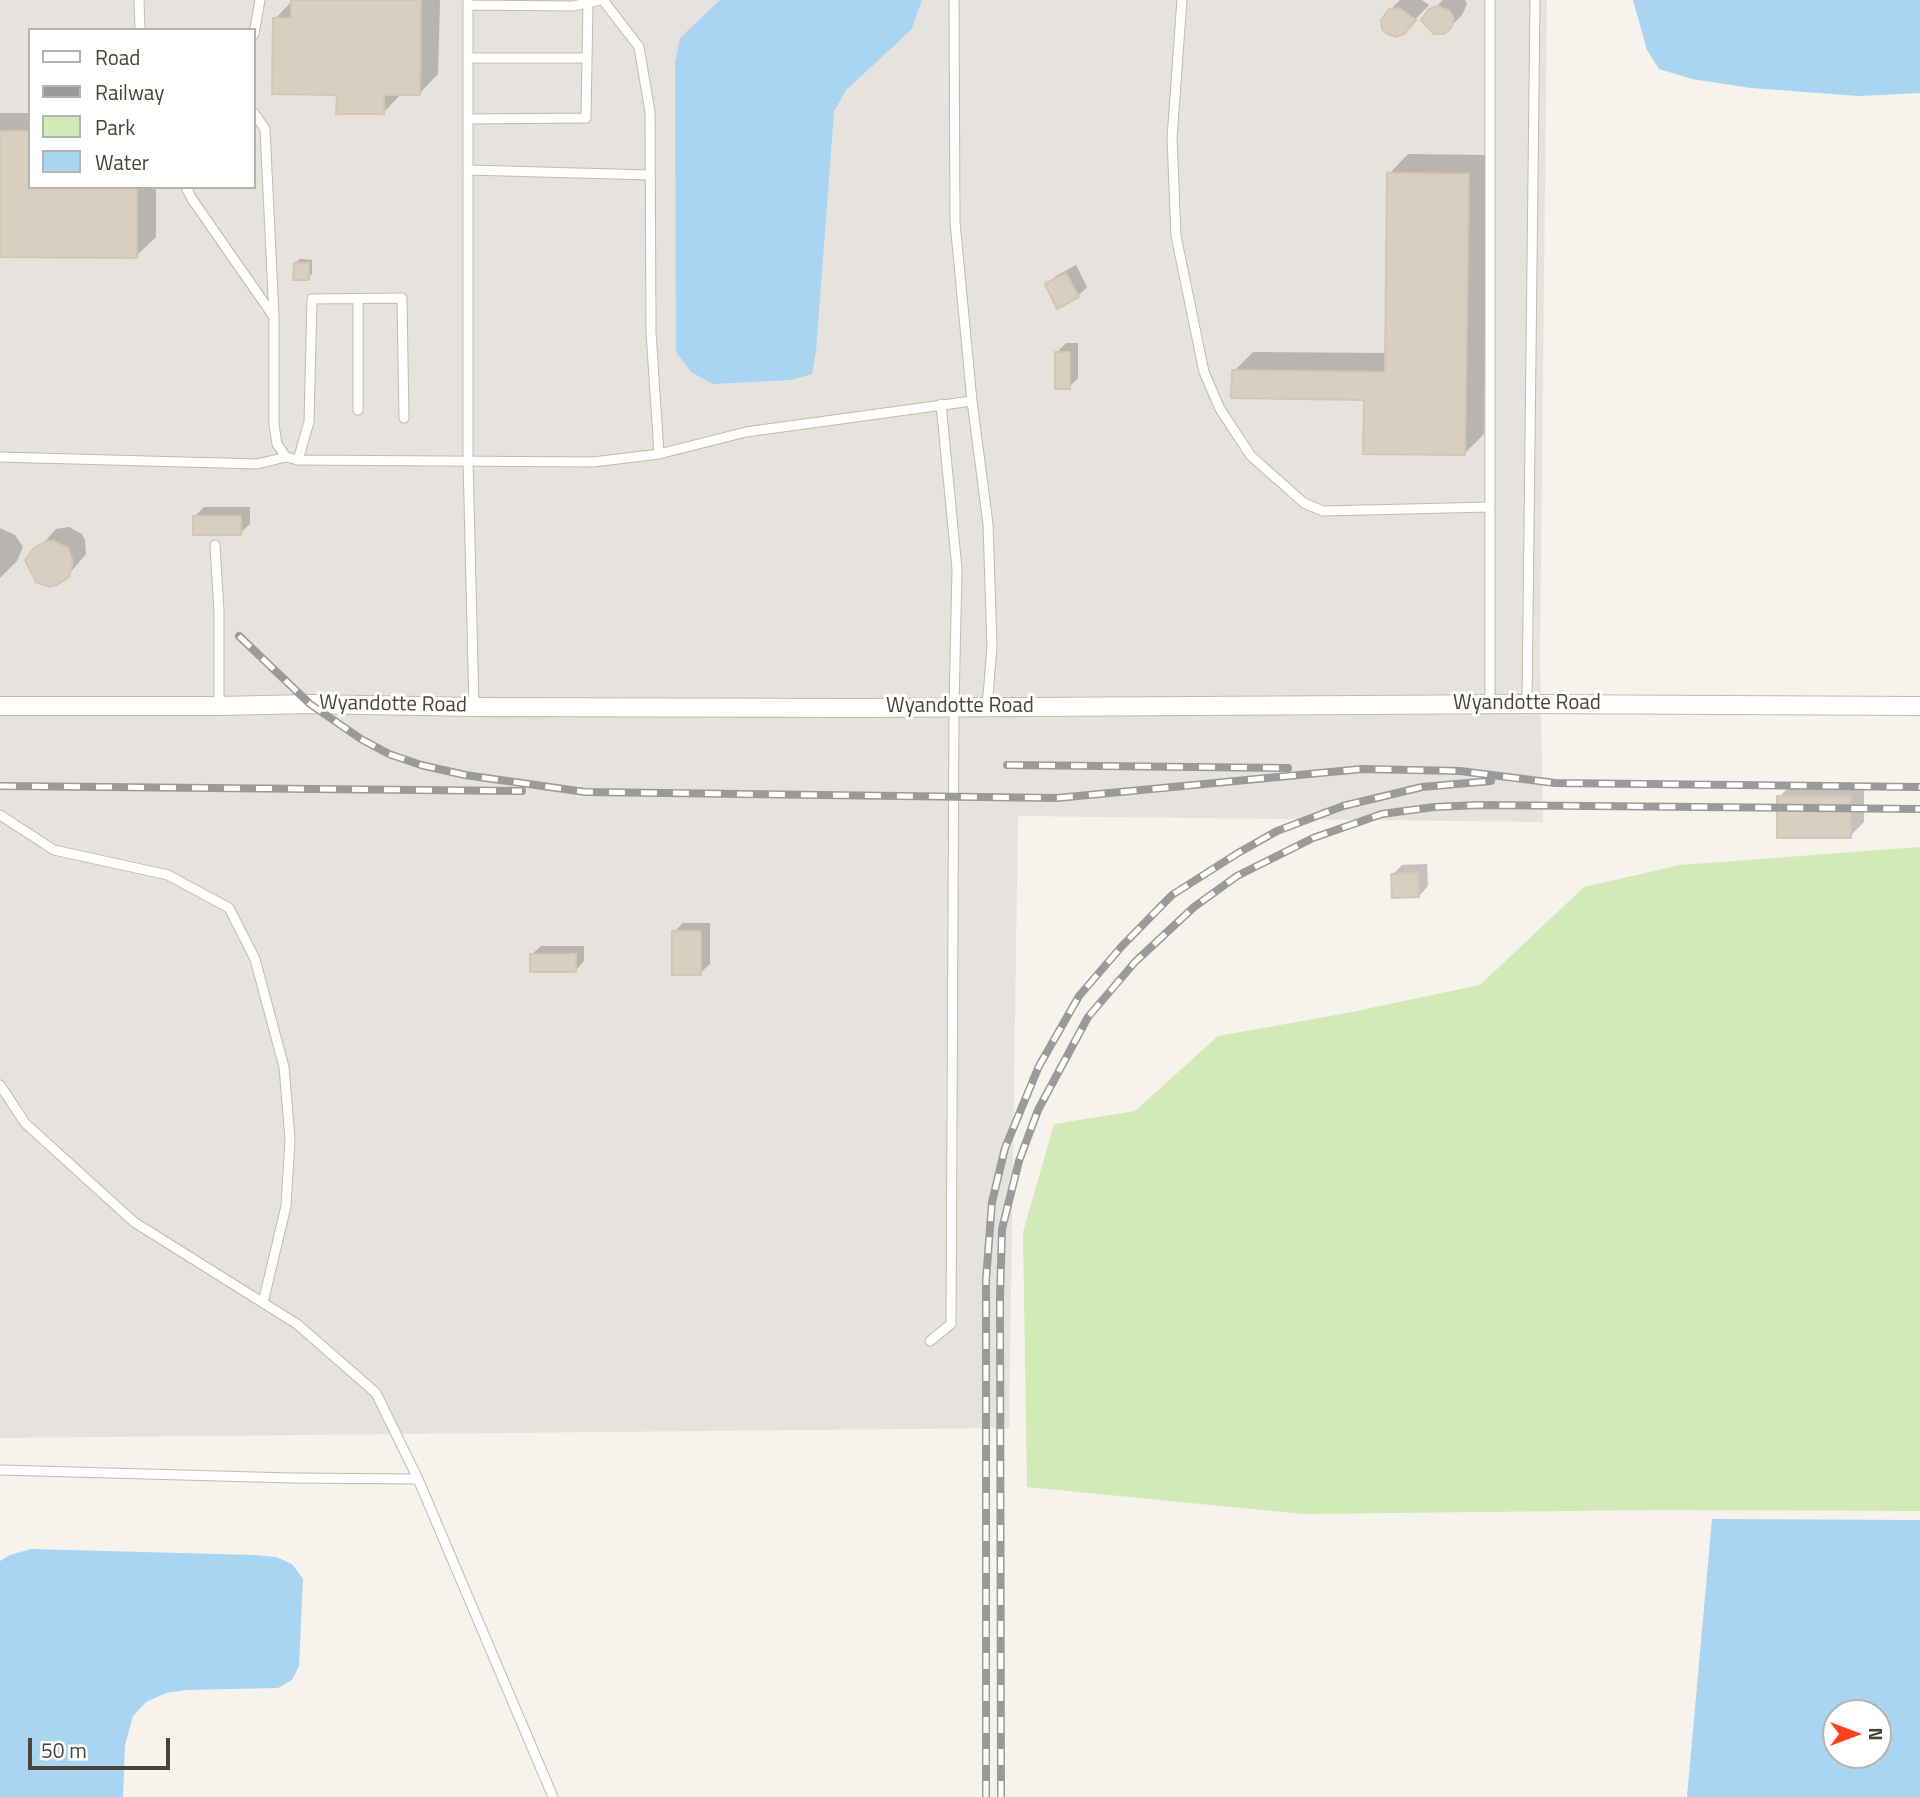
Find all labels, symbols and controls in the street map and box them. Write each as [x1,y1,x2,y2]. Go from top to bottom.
legend [28,28,256,189]
text: Road [95,41,140,73]
text: Railway [95,76,164,108]
text: Park [95,111,135,143]
text: Water [95,146,149,178]
street label: Wyandotte Road [319,691,467,719]
street label: Wyandotte Road [1453,691,1601,717]
street label: Wyandotte Road [886,694,1034,720]
north arrow [1822,1699,1892,1769]
scale bar [32,1724,173,1768]
text: N [1862,1727,1891,1741]
text: 50 m [41,1734,87,1766]

